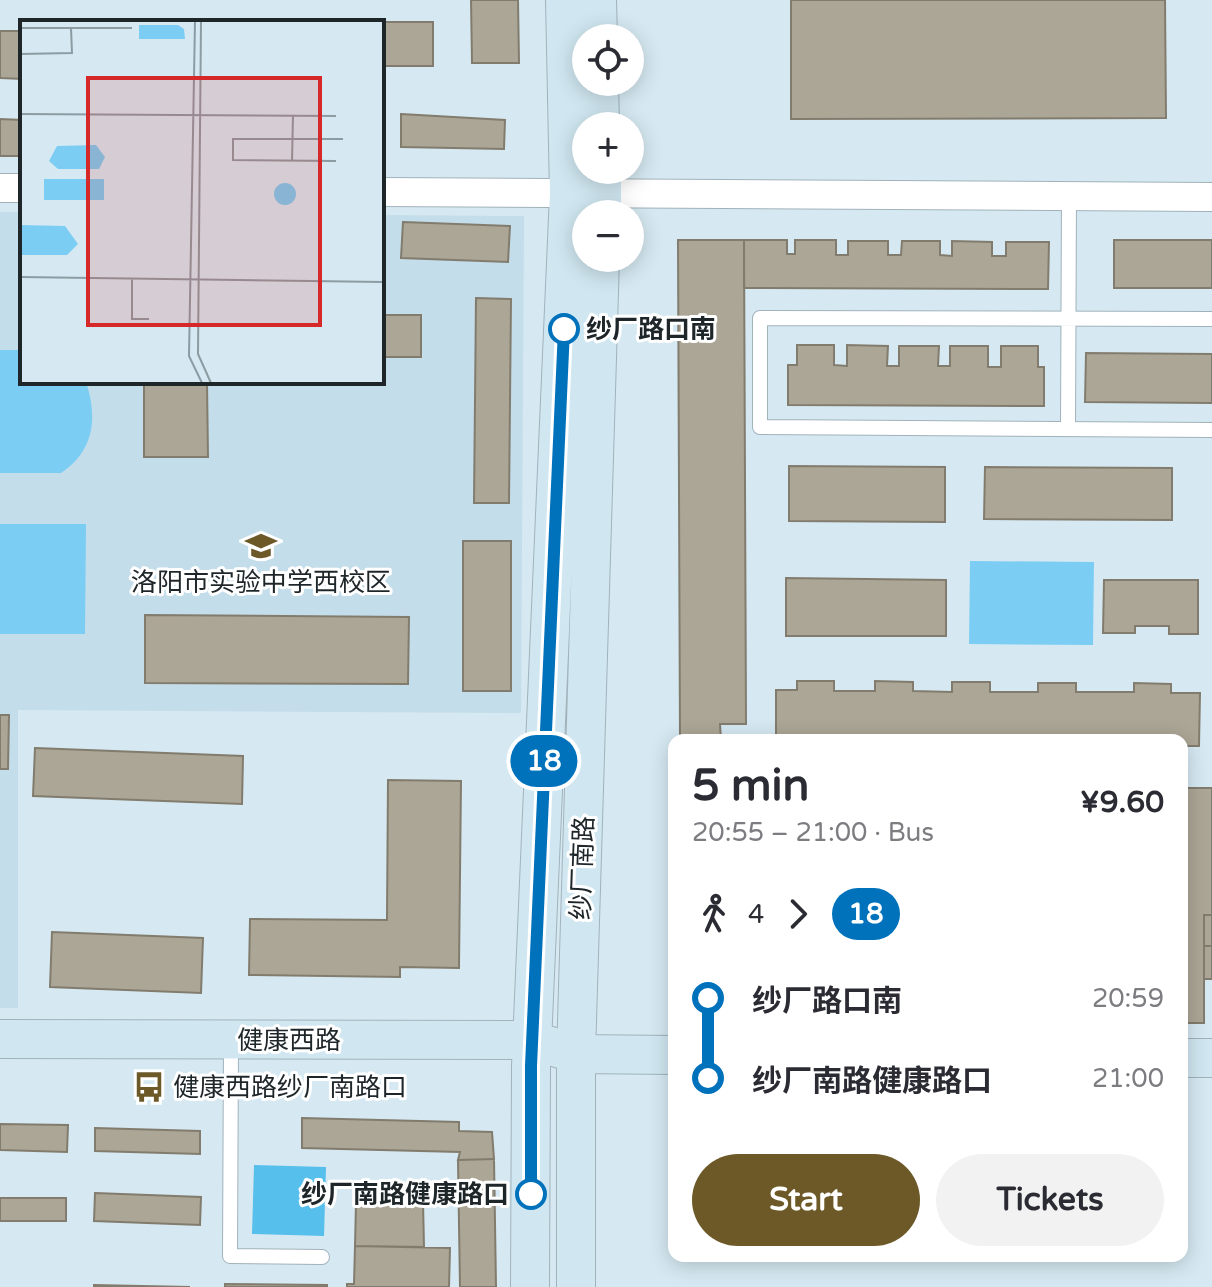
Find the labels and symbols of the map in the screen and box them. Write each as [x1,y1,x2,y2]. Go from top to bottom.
inset map [20,20,384,384]
marker: 纱厂路口南 [549,314,579,344]
place label: 纱厂路口南 [586,314,716,345]
school or university icon: 洛阳市实验中学西校区 [244,529,278,563]
place label: 洛阳市实验中学西校区 [131,567,391,598]
line badge: 18 [508,735,580,787]
street label: 纱厂南路 [565,816,600,921]
street label: 健康西路 [237,1025,341,1056]
bus stop icon: 健康西路纱厂南路口 [132,1070,166,1104]
place label: 健康西路纱厂南路口 [173,1072,407,1103]
place label: 纱厂南路健康路口 [301,1179,509,1210]
marker: 纱厂南路健康路口 [516,1179,546,1209]

